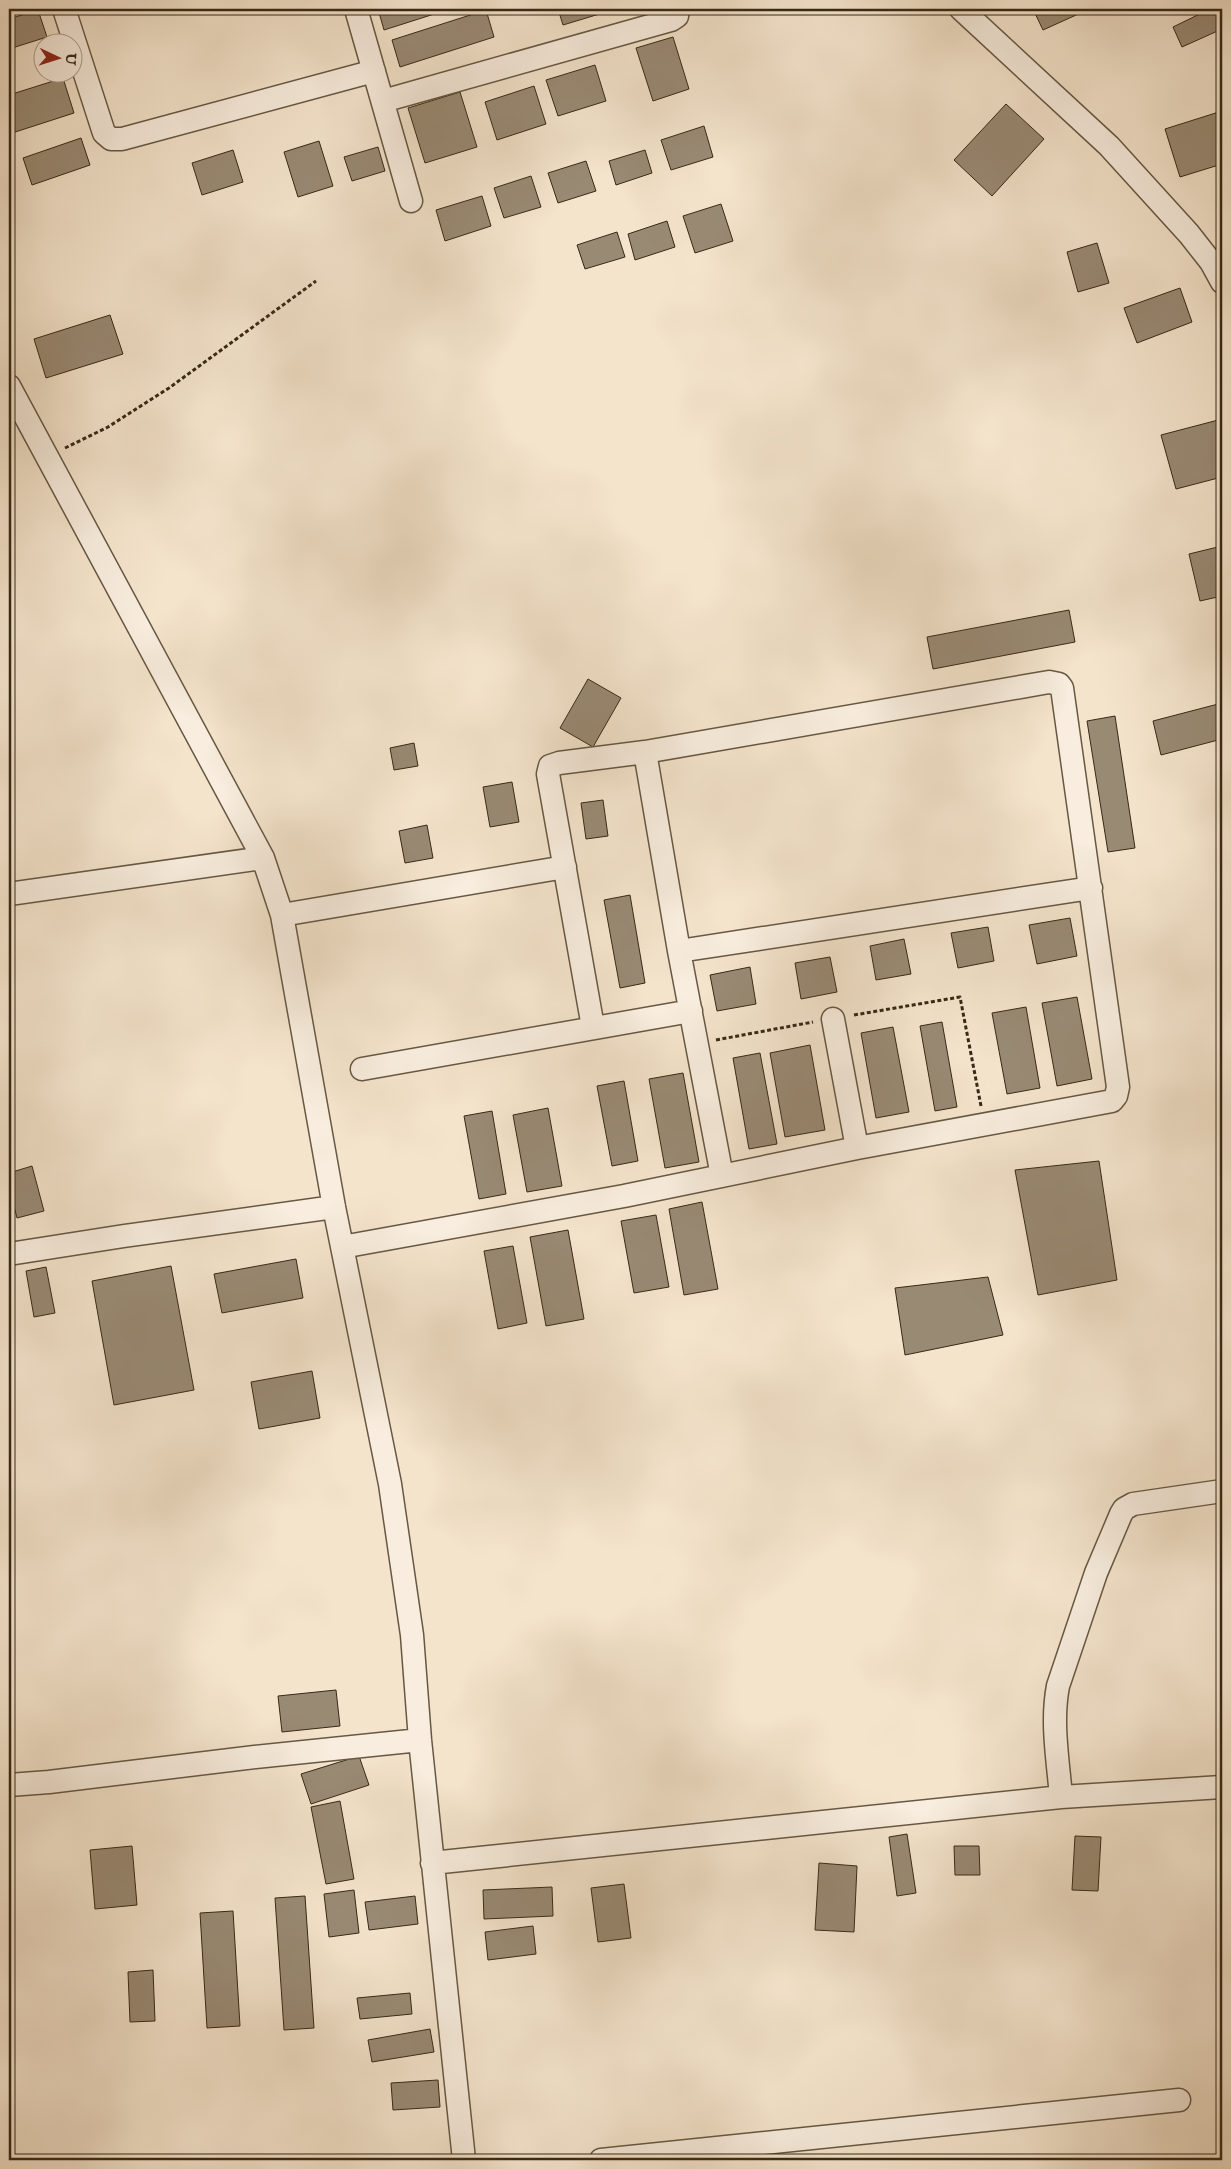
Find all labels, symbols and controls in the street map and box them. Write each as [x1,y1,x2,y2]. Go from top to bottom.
north arrow [32,32,82,82]
text: U [60,51,79,67]

